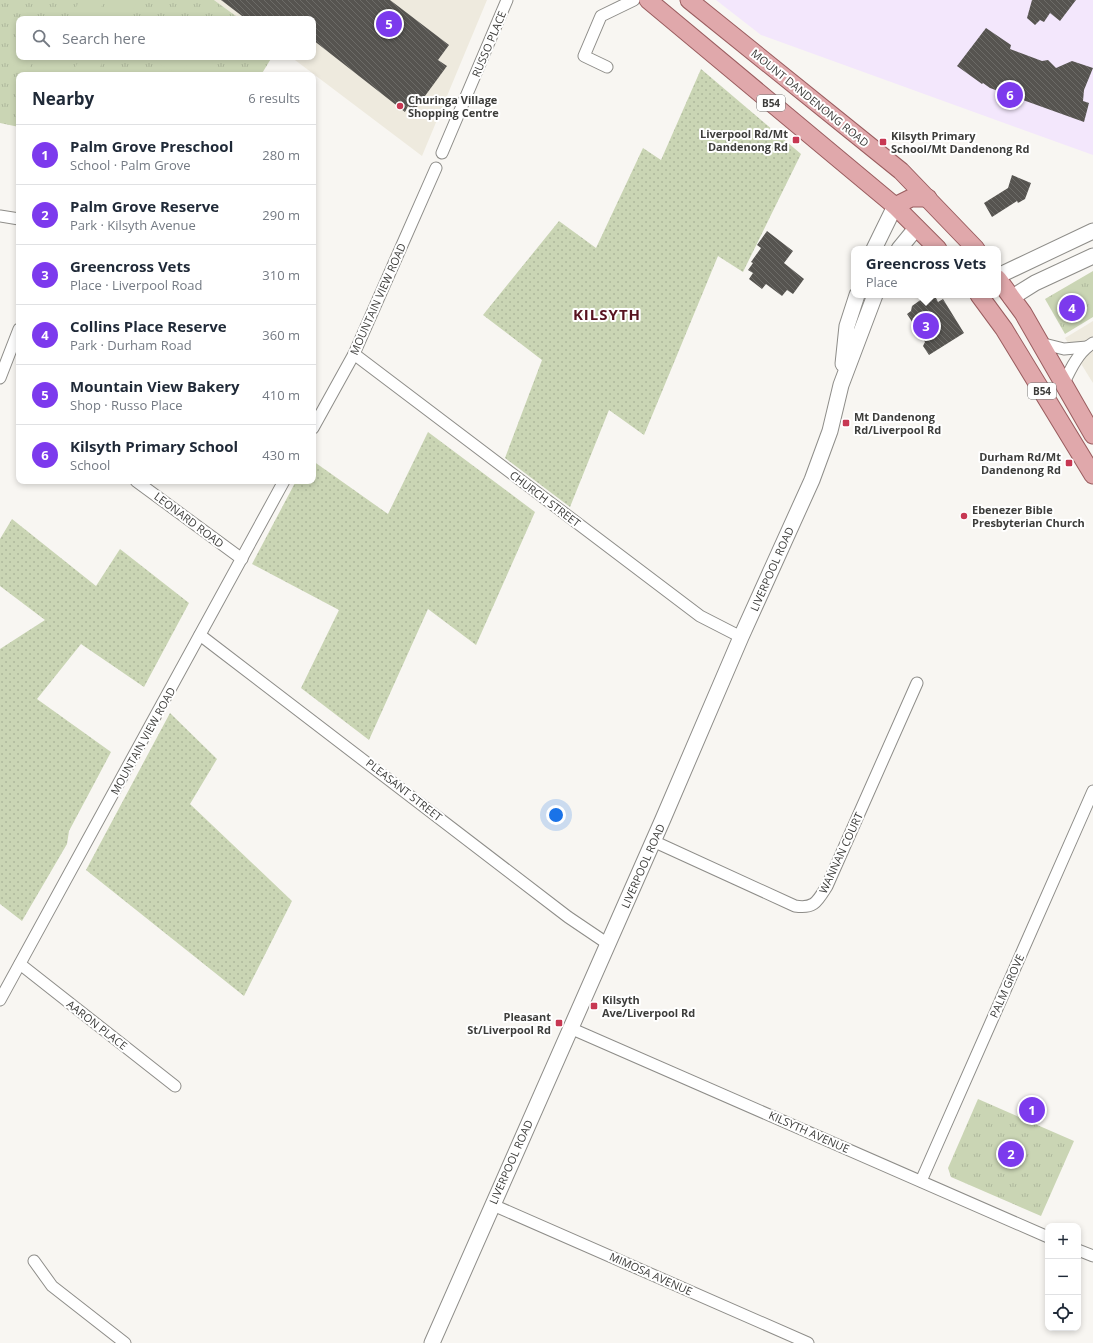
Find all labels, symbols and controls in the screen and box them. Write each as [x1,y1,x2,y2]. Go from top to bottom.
street label: RUSSO PLACE [468,8,509,79]
pin: 5 [376,9,402,39]
search box [16,16,316,60]
icon: search [30,27,52,49]
text: Search here [62,28,146,48]
street label: MOUNT DANDENONG ROAD [748,45,872,150]
pin: 6 [997,80,1023,110]
text: Nearby [32,87,94,110]
text: 6 results [248,89,300,107]
place label: Churinga Village Shopping Centre [408,92,499,120]
road number: B54 [757,95,785,111]
marker: Churinga Village Shopping Centre [395,101,405,111]
place label: Liverpool Rd/Mt Dandenong Rd [700,126,788,154]
place label: Kilsyth Primary School/Mt Dandenong Rd [891,128,1030,156]
marker: Liverpool Rd/Mt Dandenong Rd [791,135,801,145]
text: Palm Grove Preschool [70,136,233,156]
marker: Kilsyth Primary School/Mt Dandenong Rd [878,137,888,147]
text: 1 [41,146,49,164]
text: 280 m [262,146,300,164]
text: School · Palm Grove [70,156,191,174]
text: Palm Grove Reserve [70,196,219,216]
text: 2 [41,206,49,224]
text: 290 m [262,206,300,224]
text: Park · Kilsyth Avenue [70,216,196,234]
street label: MOUNTAIN VIEW ROAD [346,240,409,357]
popup [851,246,1001,298]
text: Greencross Vets [866,253,986,273]
text: Greencross Vets [70,256,190,276]
text: 3 [41,266,49,284]
text: 310 m [262,266,300,284]
text: Place [866,273,898,291]
text: Place · Liverpool Road [70,276,202,294]
pin: 4 [1059,293,1085,323]
district label: KILSYTH [573,304,641,324]
pin: 3 [913,311,939,341]
text: Collins Place Reserve [70,316,227,336]
text: 4 [41,326,49,344]
text: 360 m [262,326,300,344]
text: Park · Durham Road [70,336,192,354]
text: Mountain View Bakery [70,376,240,396]
road number: B54 [1028,383,1056,399]
text: 5 [41,386,49,404]
text: 410 m [262,386,300,404]
text: Shop · Russo Place [70,396,182,414]
place label: Mt Dandenong Rd/Liverpool Rd [854,409,941,437]
marker: Mt Dandenong Rd/Liverpool Rd [841,418,851,428]
text: Kilsyth Primary School [70,436,238,456]
text: 6 [41,446,49,464]
text: 430 m [262,446,300,464]
place label: Durham Rd/Mt Dandenong Rd [979,449,1061,477]
text: School [70,456,110,474]
marker: Durham Rd/Mt Dandenong Rd [1064,458,1074,468]
street label: CHURCH STREET [507,467,584,530]
street label: LEONARD ROAD [151,488,227,551]
place label: Ebenezer Bible Presbyterian Church [972,502,1085,530]
marker: Ebenezer Bible Presbyterian Church [959,511,969,521]
street label: LIVERPOOL ROAD [746,524,797,613]
street label: MOUNTAIN VIEW ROAD [107,684,178,797]
street label: PLEASANT STREET [363,755,445,824]
your location [546,805,566,825]
street label: WANNAN COURT [815,810,866,896]
street label: LIVERPOOL ROAD [617,821,668,910]
street label: PALM GROVE [986,952,1027,1020]
place label: Kilsyth Ave/Liverpool Rd [602,992,695,1020]
street label: AARON PLACE [64,996,131,1053]
marker: Kilsyth Ave/Liverpool Rd [589,1001,599,1011]
place label: Pleasant St/Liverpool Rd [467,1009,551,1037]
marker: Pleasant St/Liverpool Rd [554,1018,564,1028]
pin: 1 [1019,1095,1045,1125]
street label: KILSYTH AVENUE [767,1107,852,1156]
street label: LIVERPOOL ROAD [485,1117,536,1206]
pin: 2 [998,1139,1024,1169]
map controls [1045,1223,1081,1331]
button: + [1045,1223,1081,1259]
street label: MIMOSA AVENUE [607,1249,695,1299]
button: − [1045,1259,1081,1295]
button: locate [1045,1295,1081,1331]

